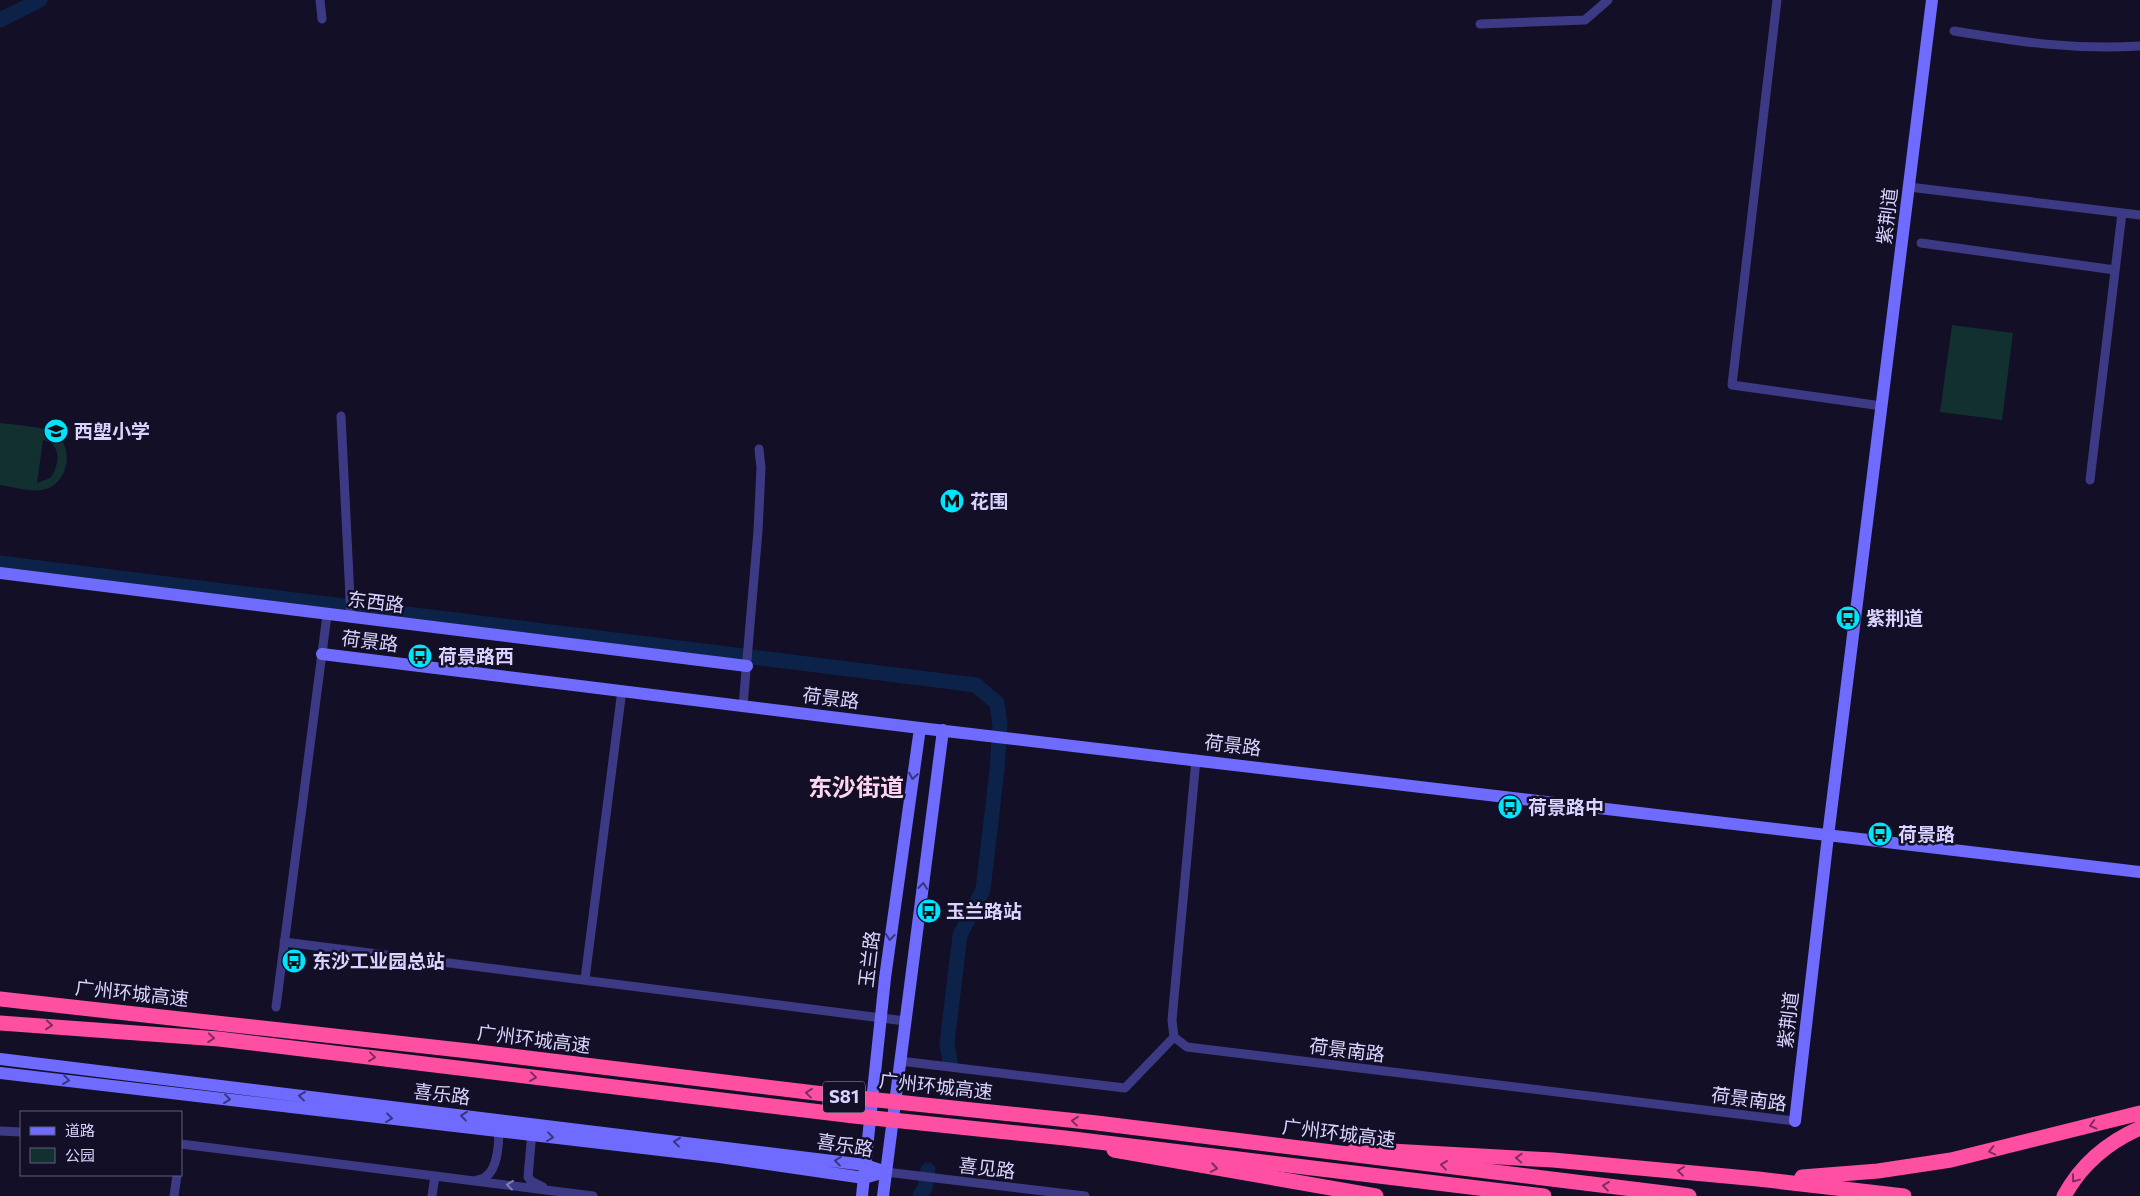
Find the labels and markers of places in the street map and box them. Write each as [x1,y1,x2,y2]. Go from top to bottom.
school or university icon: 西塱小学 [43,418,69,444]
place label: 西塱小学 [74,419,150,442]
metro station icon: 花围 [939,488,965,514]
place label: 花围 [970,489,1008,512]
bus stop icon: 紫荆道 [1835,605,1861,631]
place label: 紫荆道 [1866,606,1923,629]
bus stop icon: 荷景路西 [407,643,433,669]
place label: 荷景路西 [438,644,514,667]
bus stop icon: 荷景路中 [1497,794,1523,820]
place label: 荷景路中 [1528,795,1604,818]
bus stop icon: 荷景路 [1867,821,1893,847]
place label: 荷景路 [1898,822,1955,845]
bus stop icon: 玉兰路站 [916,898,942,924]
place label: 玉兰路站 [946,899,1022,922]
bus stop icon: 东沙工业园总站 [281,948,307,974]
place label: 东沙工业园总站 [312,949,445,972]

